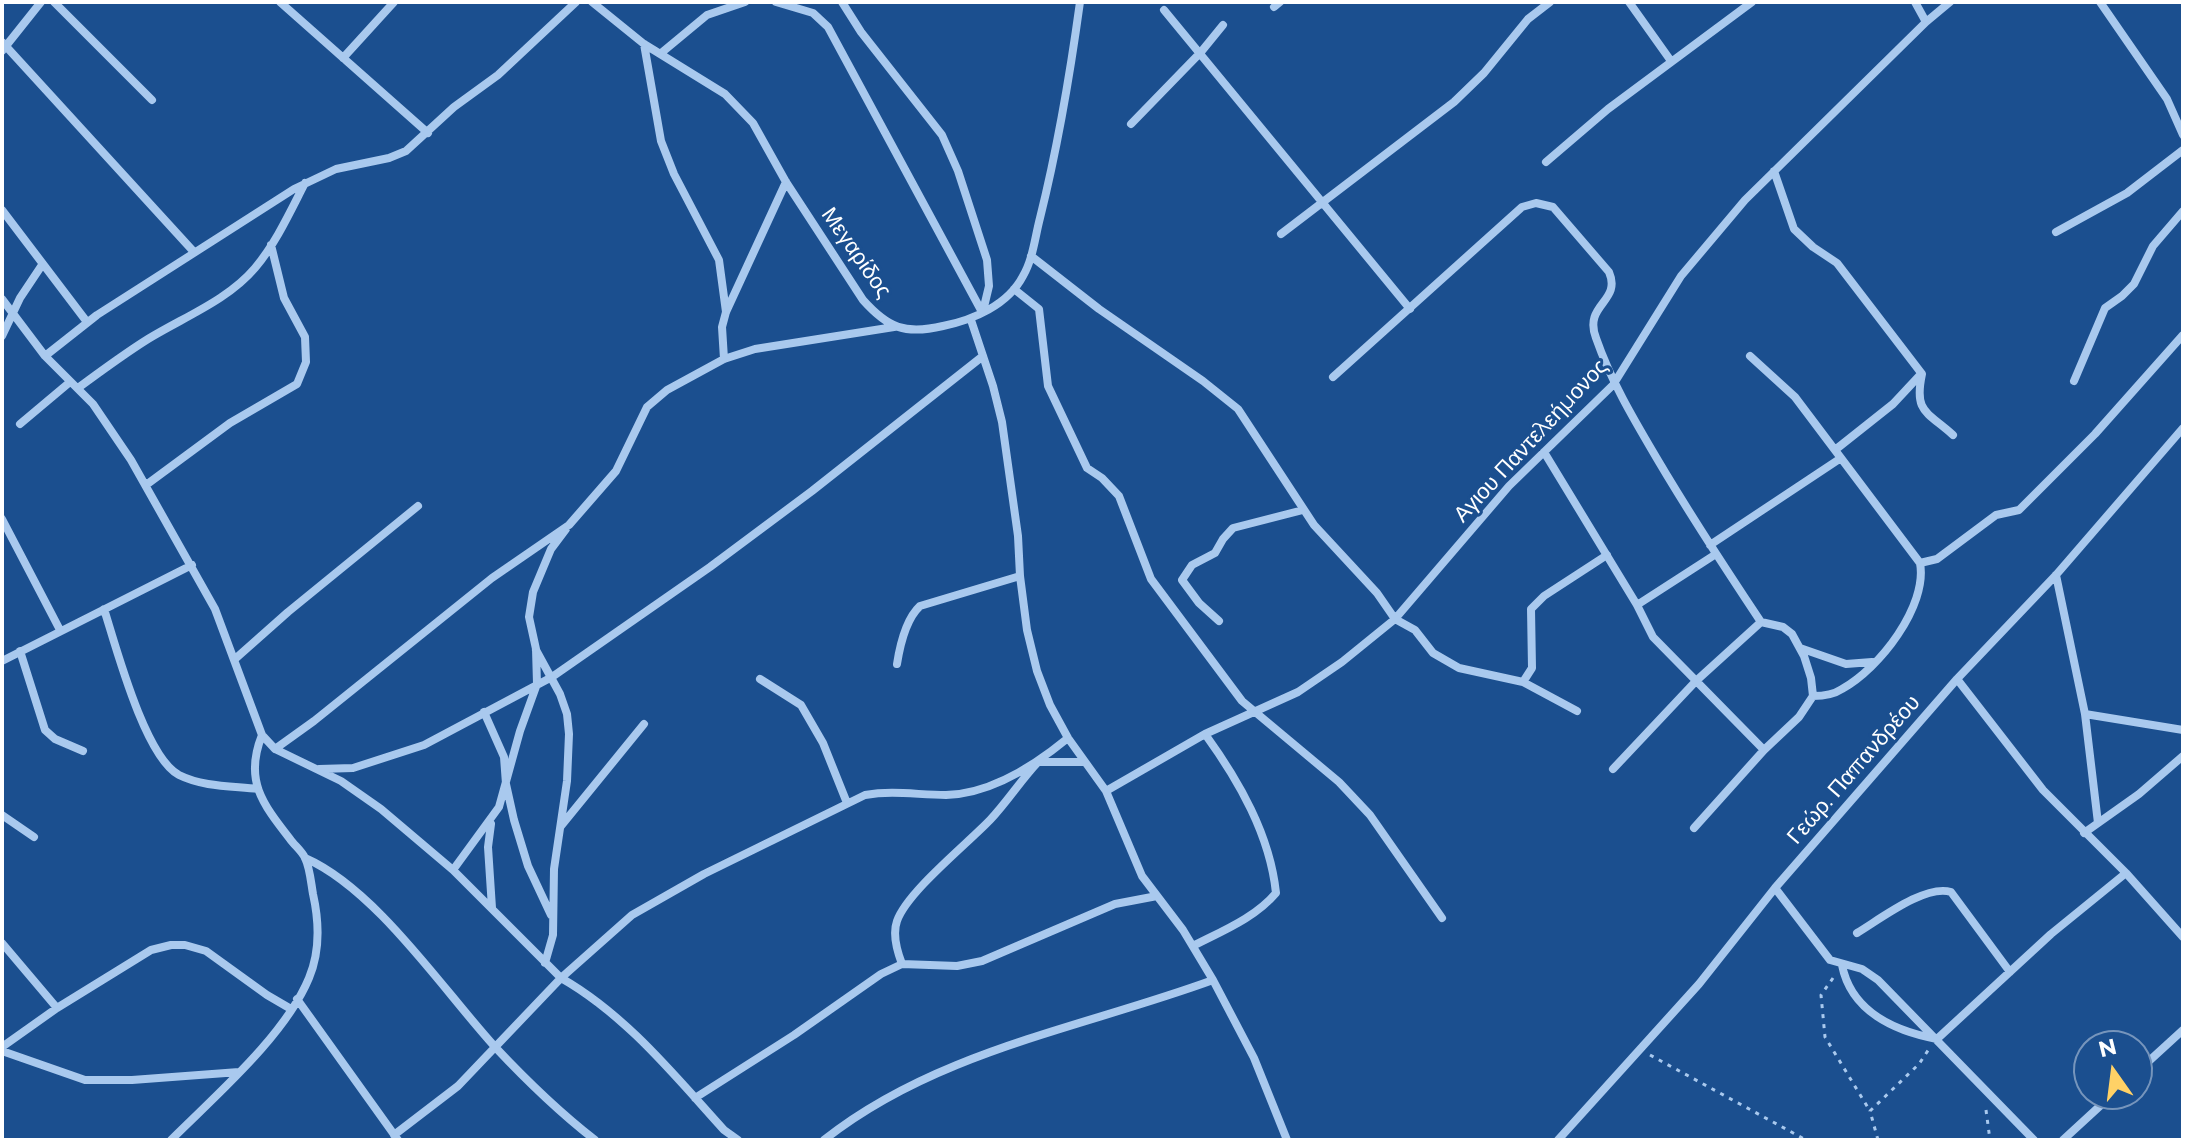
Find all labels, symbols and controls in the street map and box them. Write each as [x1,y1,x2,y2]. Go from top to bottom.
street label: Μεγαρίδος [815,203,897,303]
street label: Αγιου Παντελεήμονος [1449,354,1613,528]
street label: Γεώρ. Παπανδρέου [1782,690,1926,850]
north arrow [2073,1030,2153,1110]
text: N [2096,1033,2119,1063]

